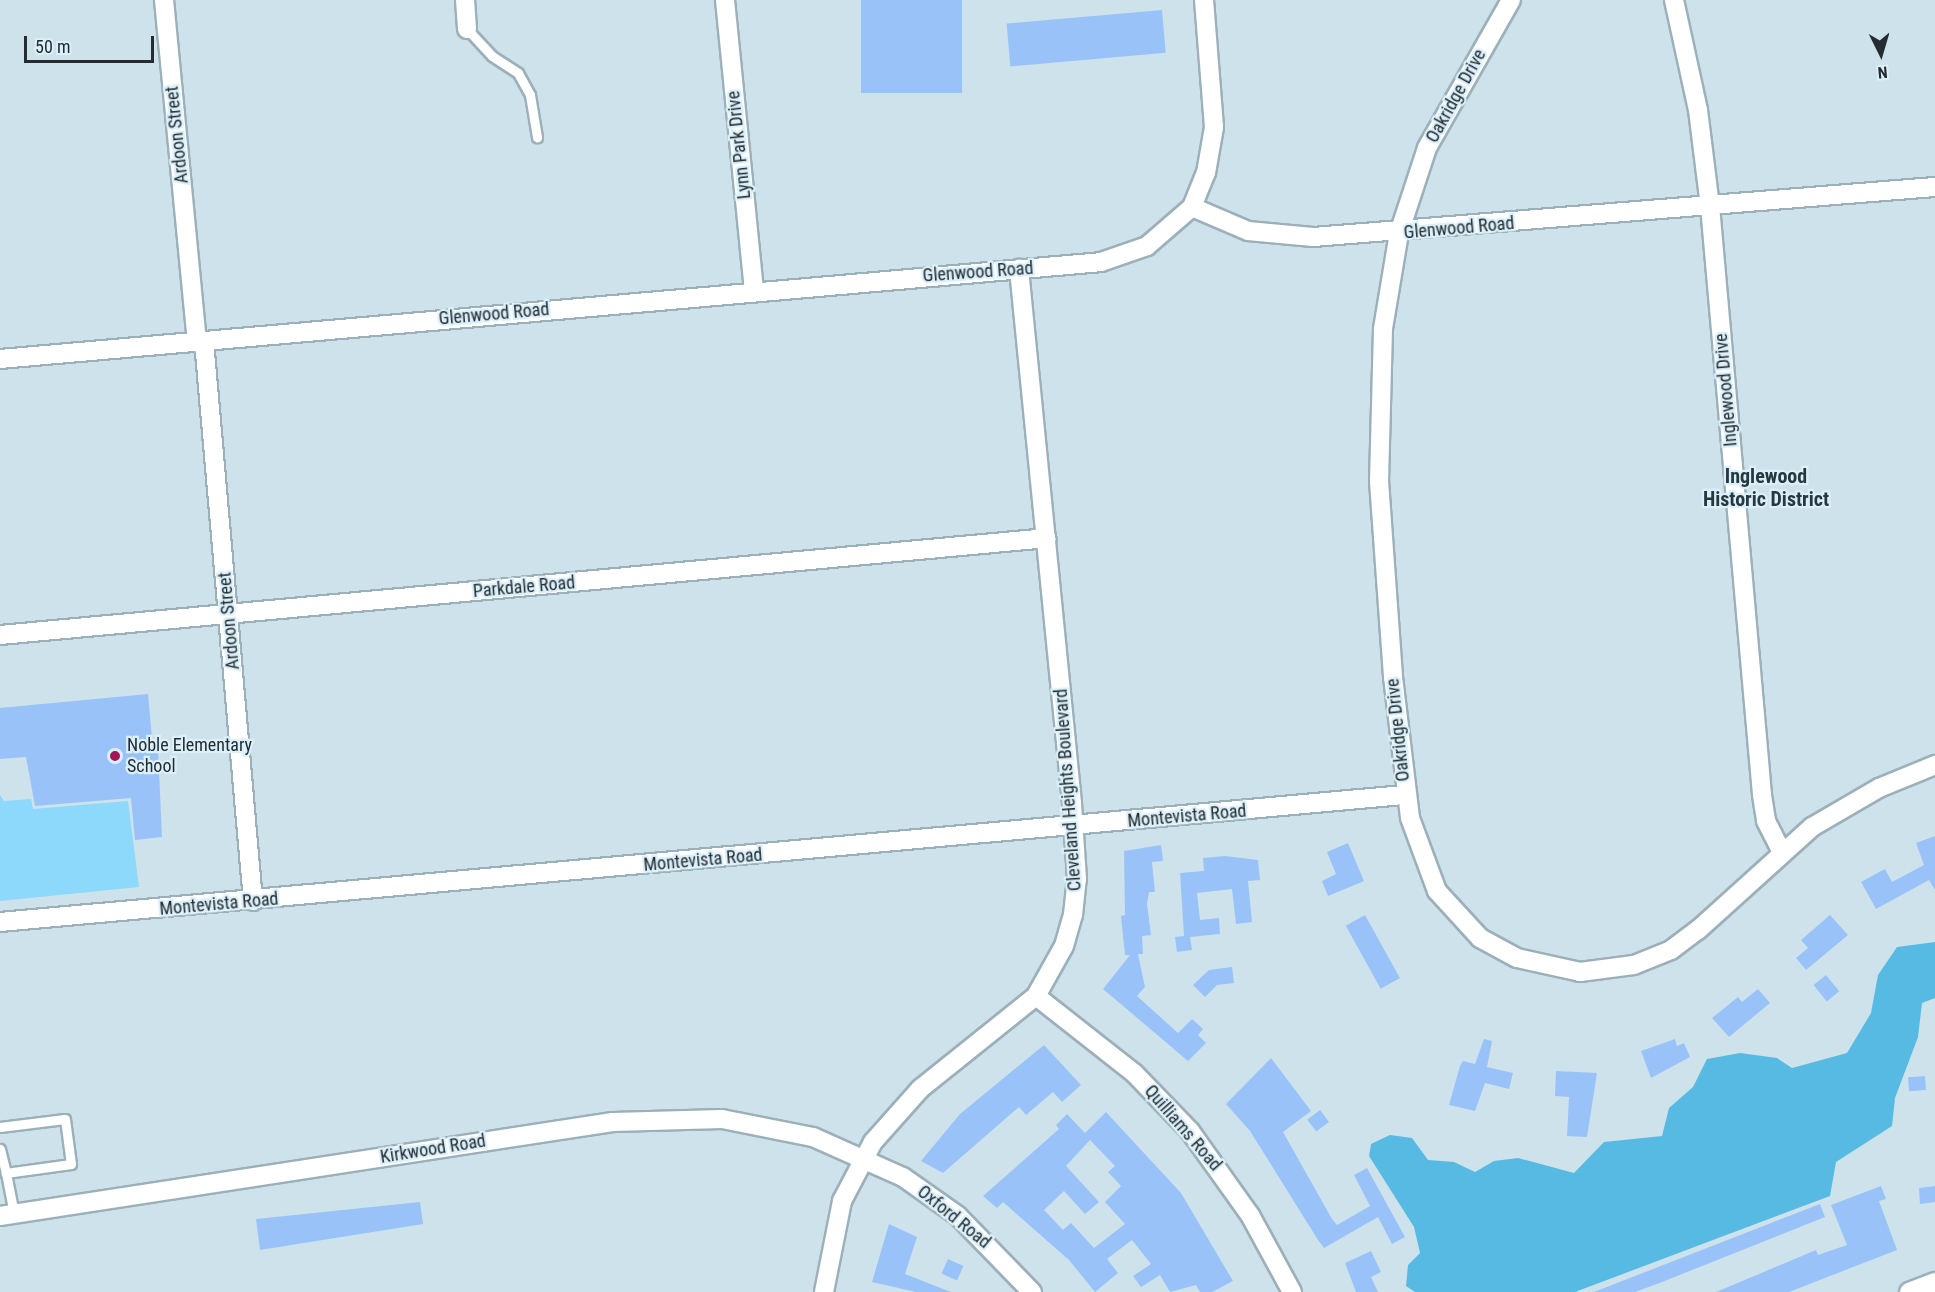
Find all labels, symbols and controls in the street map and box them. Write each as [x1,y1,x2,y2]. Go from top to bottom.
scale bar [27,24,158,62]
north arrow [1851,24,1911,84]
text: 50 m [35,36,70,57]
street label: Oakridge Drive [1421,46,1491,146]
text: N [1877,63,1888,82]
street label: Ardoon Street [161,85,193,185]
street label: Lynn Park Drive [723,90,755,200]
street label: Glenwood Road [1403,212,1515,244]
street label: Glenwood Road [922,257,1034,287]
street label: Glenwood Road [438,298,550,330]
street label: Inglewood Drive [1710,333,1742,447]
district label: Inglewood Historic District [1703,464,1829,511]
street label: Ardoon Street [214,571,244,671]
street label: Parkdale Road [472,572,576,602]
street label: Oakridge Drive [1382,677,1414,783]
street label: Cleveland Heights Boulevard [1050,688,1086,892]
place label: Noble Elementary School [127,735,252,777]
marker: Noble Elementary School [108,749,122,763]
street label: Montevista Road [1127,800,1247,832]
street label: Montevista Road [643,844,763,876]
street label: Montevista Road [159,888,279,920]
street label: Quilliams Road [1140,1081,1226,1175]
street label: Kirkwood Road [379,1130,487,1168]
street label: Oxford Road [913,1181,995,1253]

